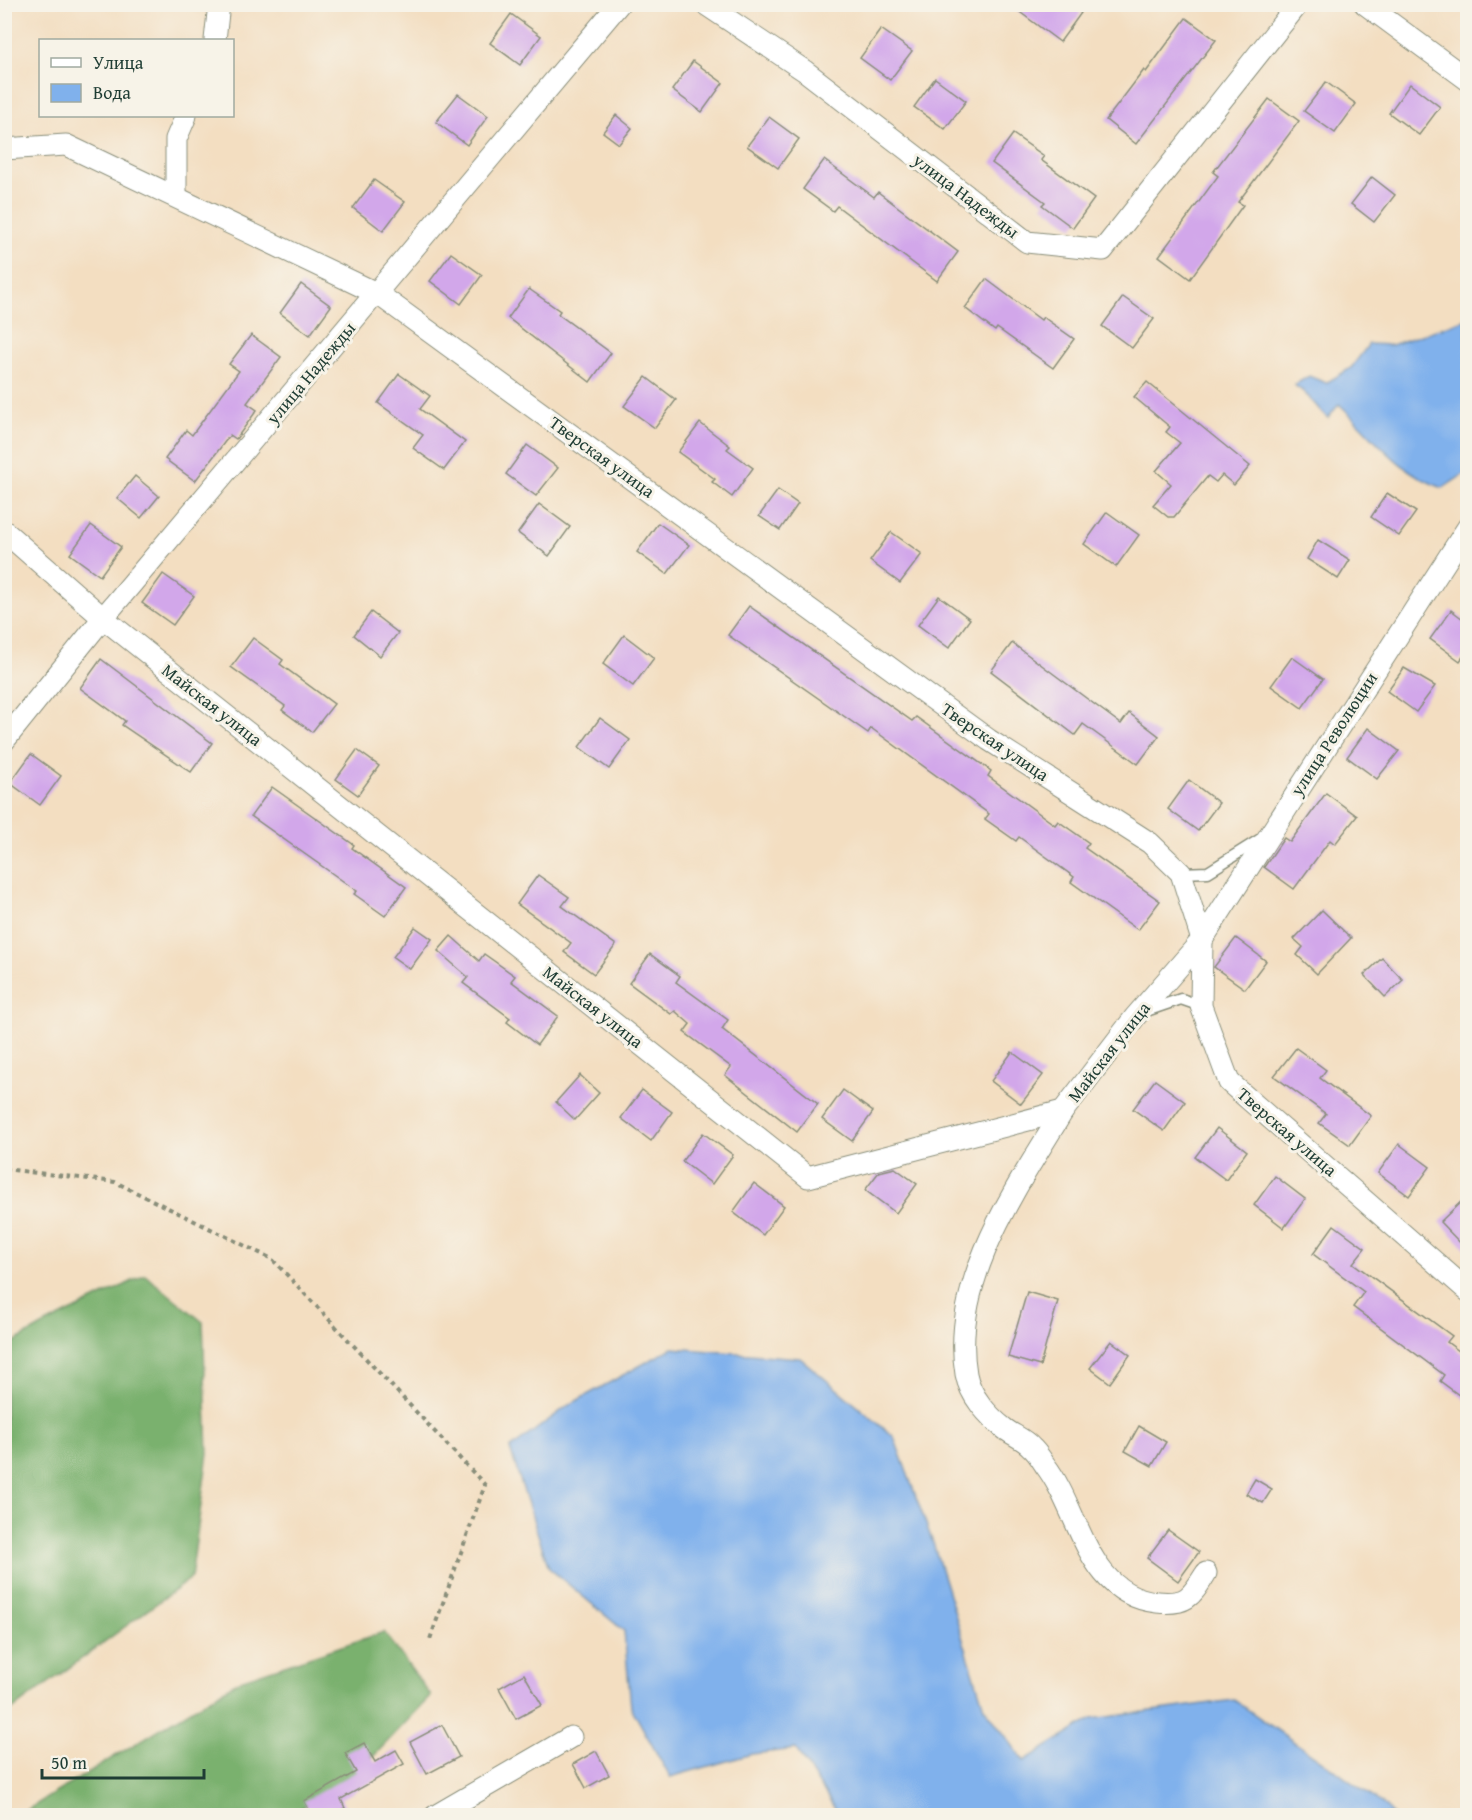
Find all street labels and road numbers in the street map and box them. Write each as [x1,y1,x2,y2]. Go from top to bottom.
street label: улица Надежды [907,146,1025,245]
street label: улица Надежды [259,315,362,431]
street label: Тверская улица [544,409,661,504]
street label: Майская улица [156,657,269,753]
street label: улица Революции [1283,666,1384,802]
street label: Тверская улица [936,696,1055,788]
street label: Майская улица [537,959,650,1055]
street label: Майская улица [1061,995,1157,1108]
street label: Тверская улица [1231,1081,1344,1183]

